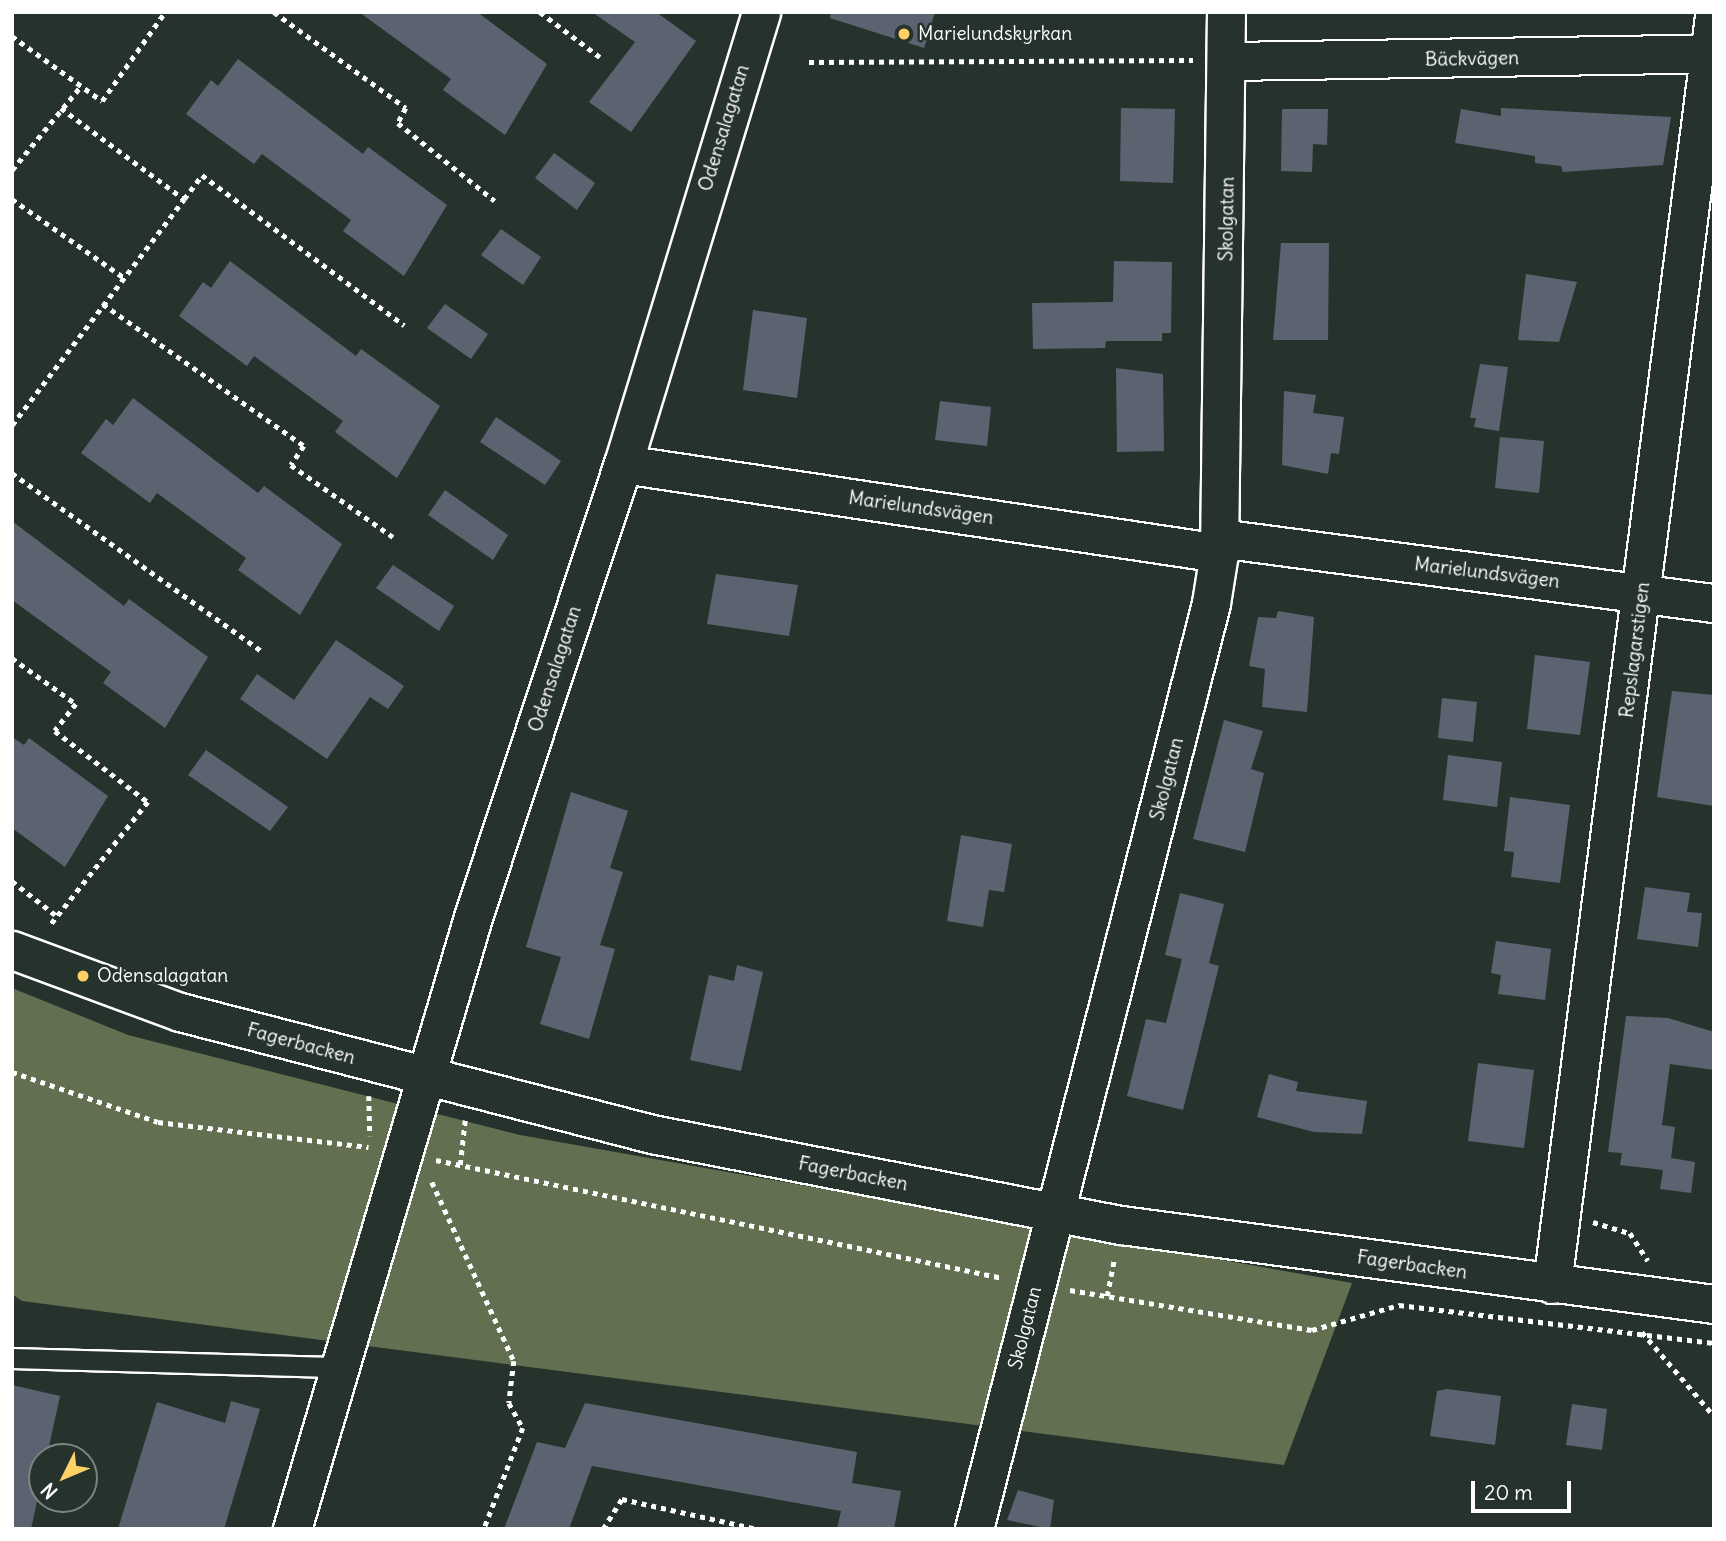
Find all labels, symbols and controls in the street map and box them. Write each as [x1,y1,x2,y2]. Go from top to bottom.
place label: Marielundskyrkan [918,23,1072,45]
marker: Marielundskyrkan [896,26,912,42]
street label: Bäckvägen [1425,47,1519,71]
street label: Odensalagatan [694,62,754,194]
street label: Skolgatan [1215,176,1239,262]
street label: Marielundsvägen [847,487,995,529]
street label: Marielundsvägen [1413,553,1561,593]
street label: Repslagarstigen [1615,581,1655,719]
street label: Odensalagatan [524,603,586,735]
street label: Skolgatan [1146,735,1188,823]
place label: Odensalagatan [97,965,228,987]
marker: Odensalagatan [75,968,91,984]
street label: Fagerbacken [244,1019,358,1069]
street label: Fagerbacken [796,1152,910,1196]
street label: Fagerbacken [1355,1246,1469,1284]
street label: Skolgatan [1004,1284,1046,1372]
north arrow [28,1443,98,1513]
scale bar [1474,1468,1574,1512]
text: N [36,1478,62,1504]
text: 20 m [1484,1479,1533,1506]

